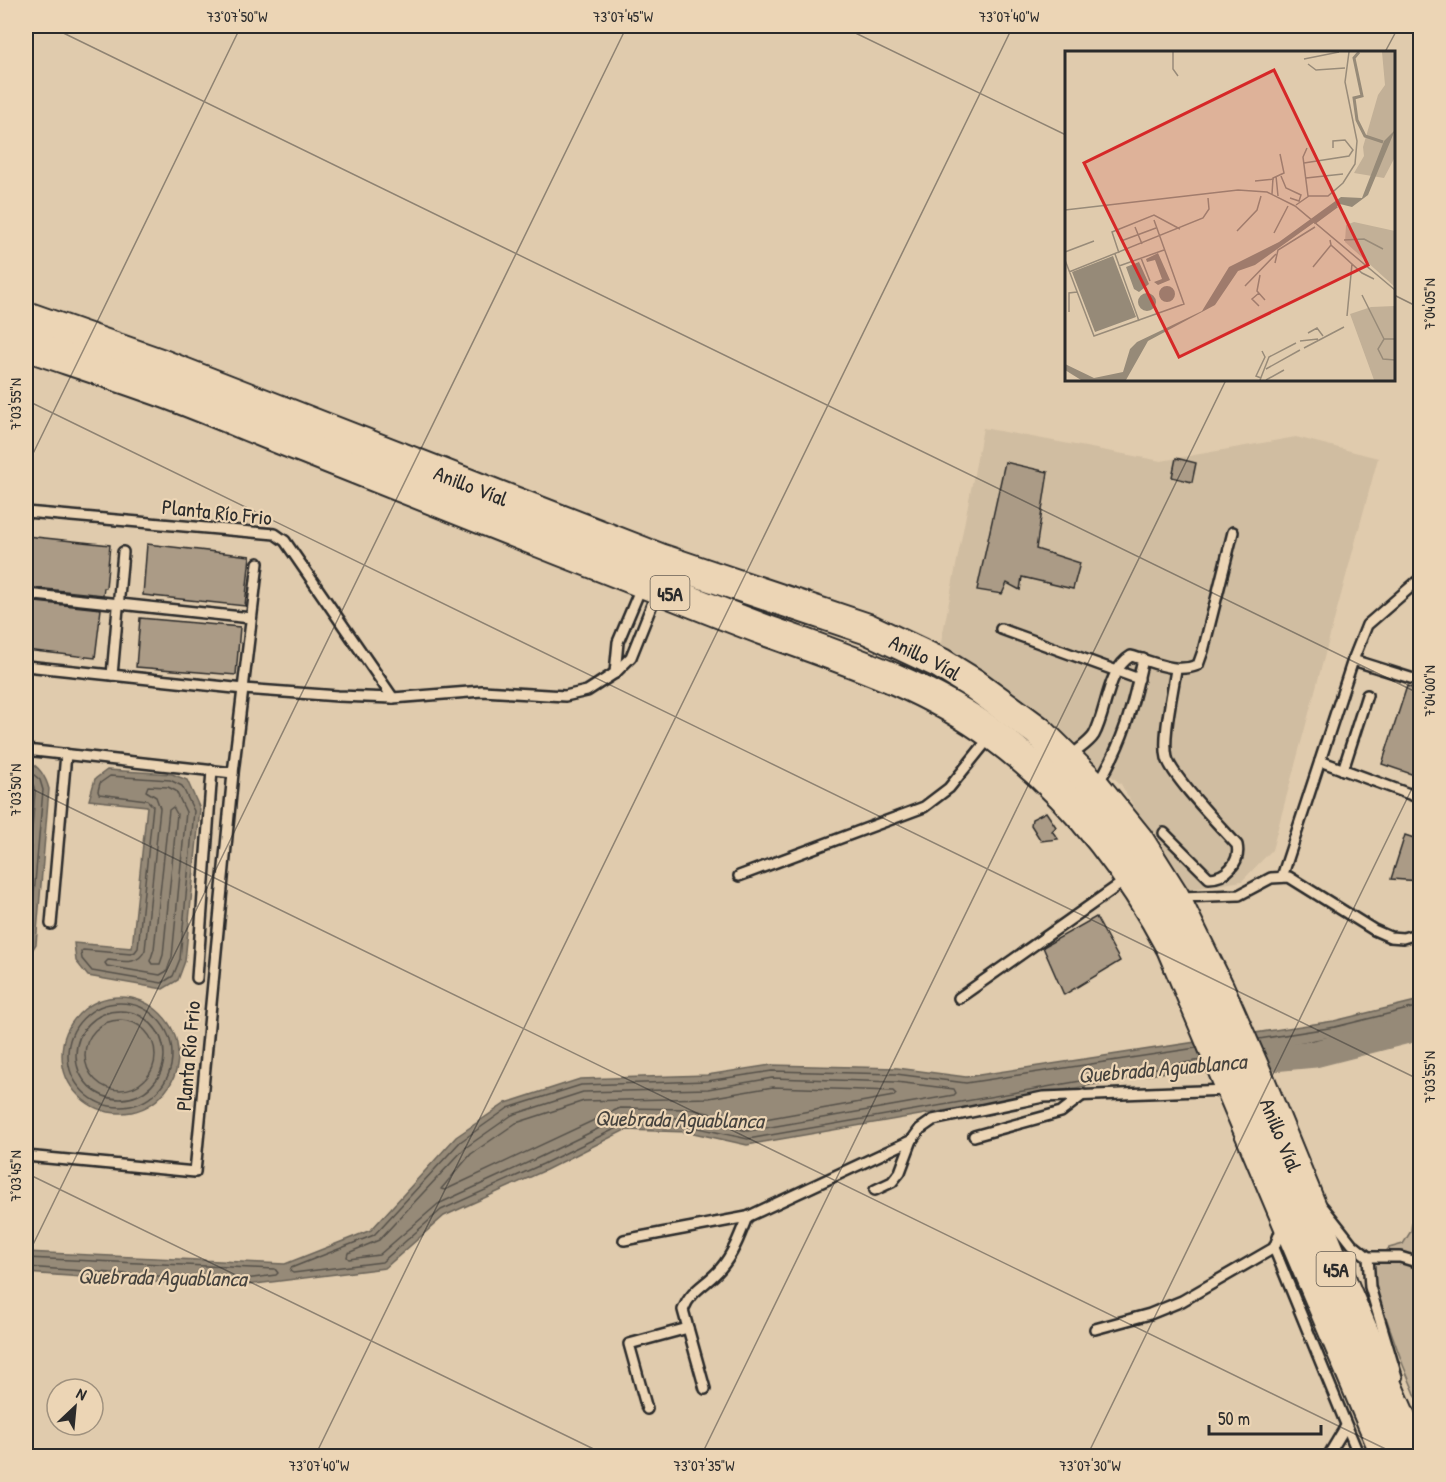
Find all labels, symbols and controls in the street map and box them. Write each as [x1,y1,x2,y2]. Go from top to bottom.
text: 73°07'50"W [206,6,268,27]
text: 73°07'45"W [593,6,654,27]
text: 73°07'40"W [979,6,1040,27]
inset map [1065,51,1395,381]
text: 7°04'05"N [1419,278,1440,330]
text: 7°03'55"N [5,378,26,430]
street label: Anillo Víal [430,458,513,513]
street label: Planta Río Frio [161,492,273,532]
road number: 45A [650,576,690,610]
street label: Anillo Víal [885,627,967,688]
text: 7°04'00"N [1419,665,1440,717]
text: 7°03'50"N [5,764,26,816]
street label: Planta Río Frio [169,1000,207,1112]
water label: Quebrada Aguablanca [1077,1045,1250,1090]
text: 7°03'55"N [1419,1051,1440,1103]
street label: Anillo Víal [1253,1094,1310,1177]
water label: Quebrada Aguablanca [594,1103,766,1136]
text: 7°03'45"N [5,1150,26,1202]
road number: 45A [1316,1252,1356,1286]
water label: Quebrada Aguablanca [77,1261,249,1294]
north arrow [45,1377,105,1437]
text: N [73,1382,91,1405]
scale bar [1209,1398,1322,1436]
text: 50 m [1218,1406,1250,1431]
text: 73°07'40"W [289,1455,350,1476]
text: 73°07'35"W [673,1455,735,1476]
text: 73°07'30"W [1059,1455,1121,1476]

